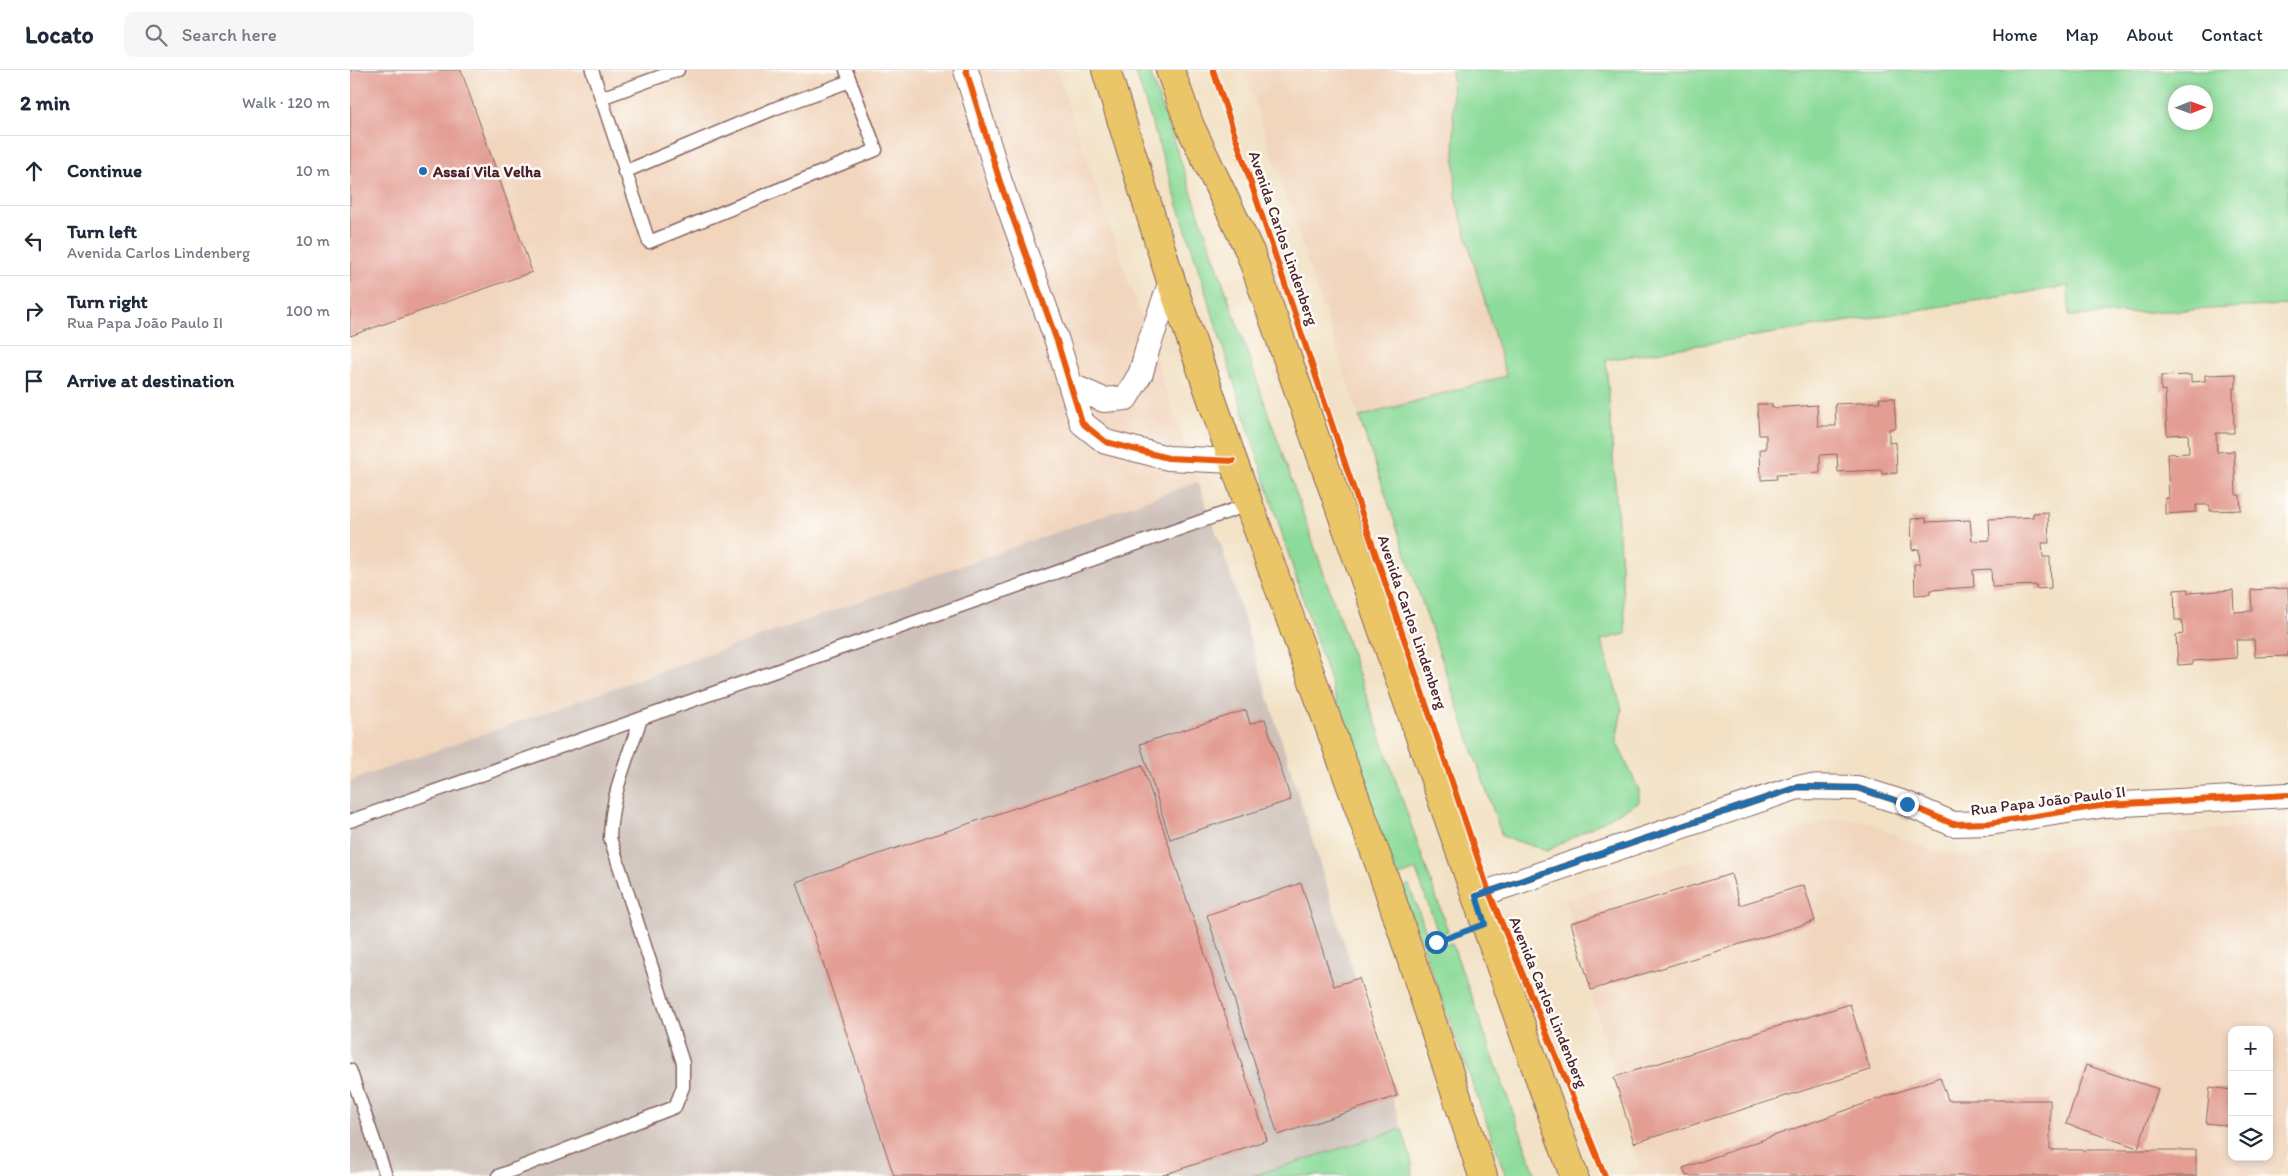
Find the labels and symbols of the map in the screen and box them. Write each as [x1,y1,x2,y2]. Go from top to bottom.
north arrow [2168,85,2213,130]
street label: Avenida Carlos Lindenberg [1245,148,1323,329]
place label: Assaí Vila Velha [432,162,541,181]
marker: Assaí Vila Velha [417,165,429,177]
street label: Avenida Carlos Lindenberg [1374,532,1452,713]
street label: Rua Papa João Paulo II [1970,782,2127,819]
route end [1896,793,1919,816]
street label: Avenida Carlos Lindenberg [1505,914,1592,1091]
route start [1425,931,1448,954]

